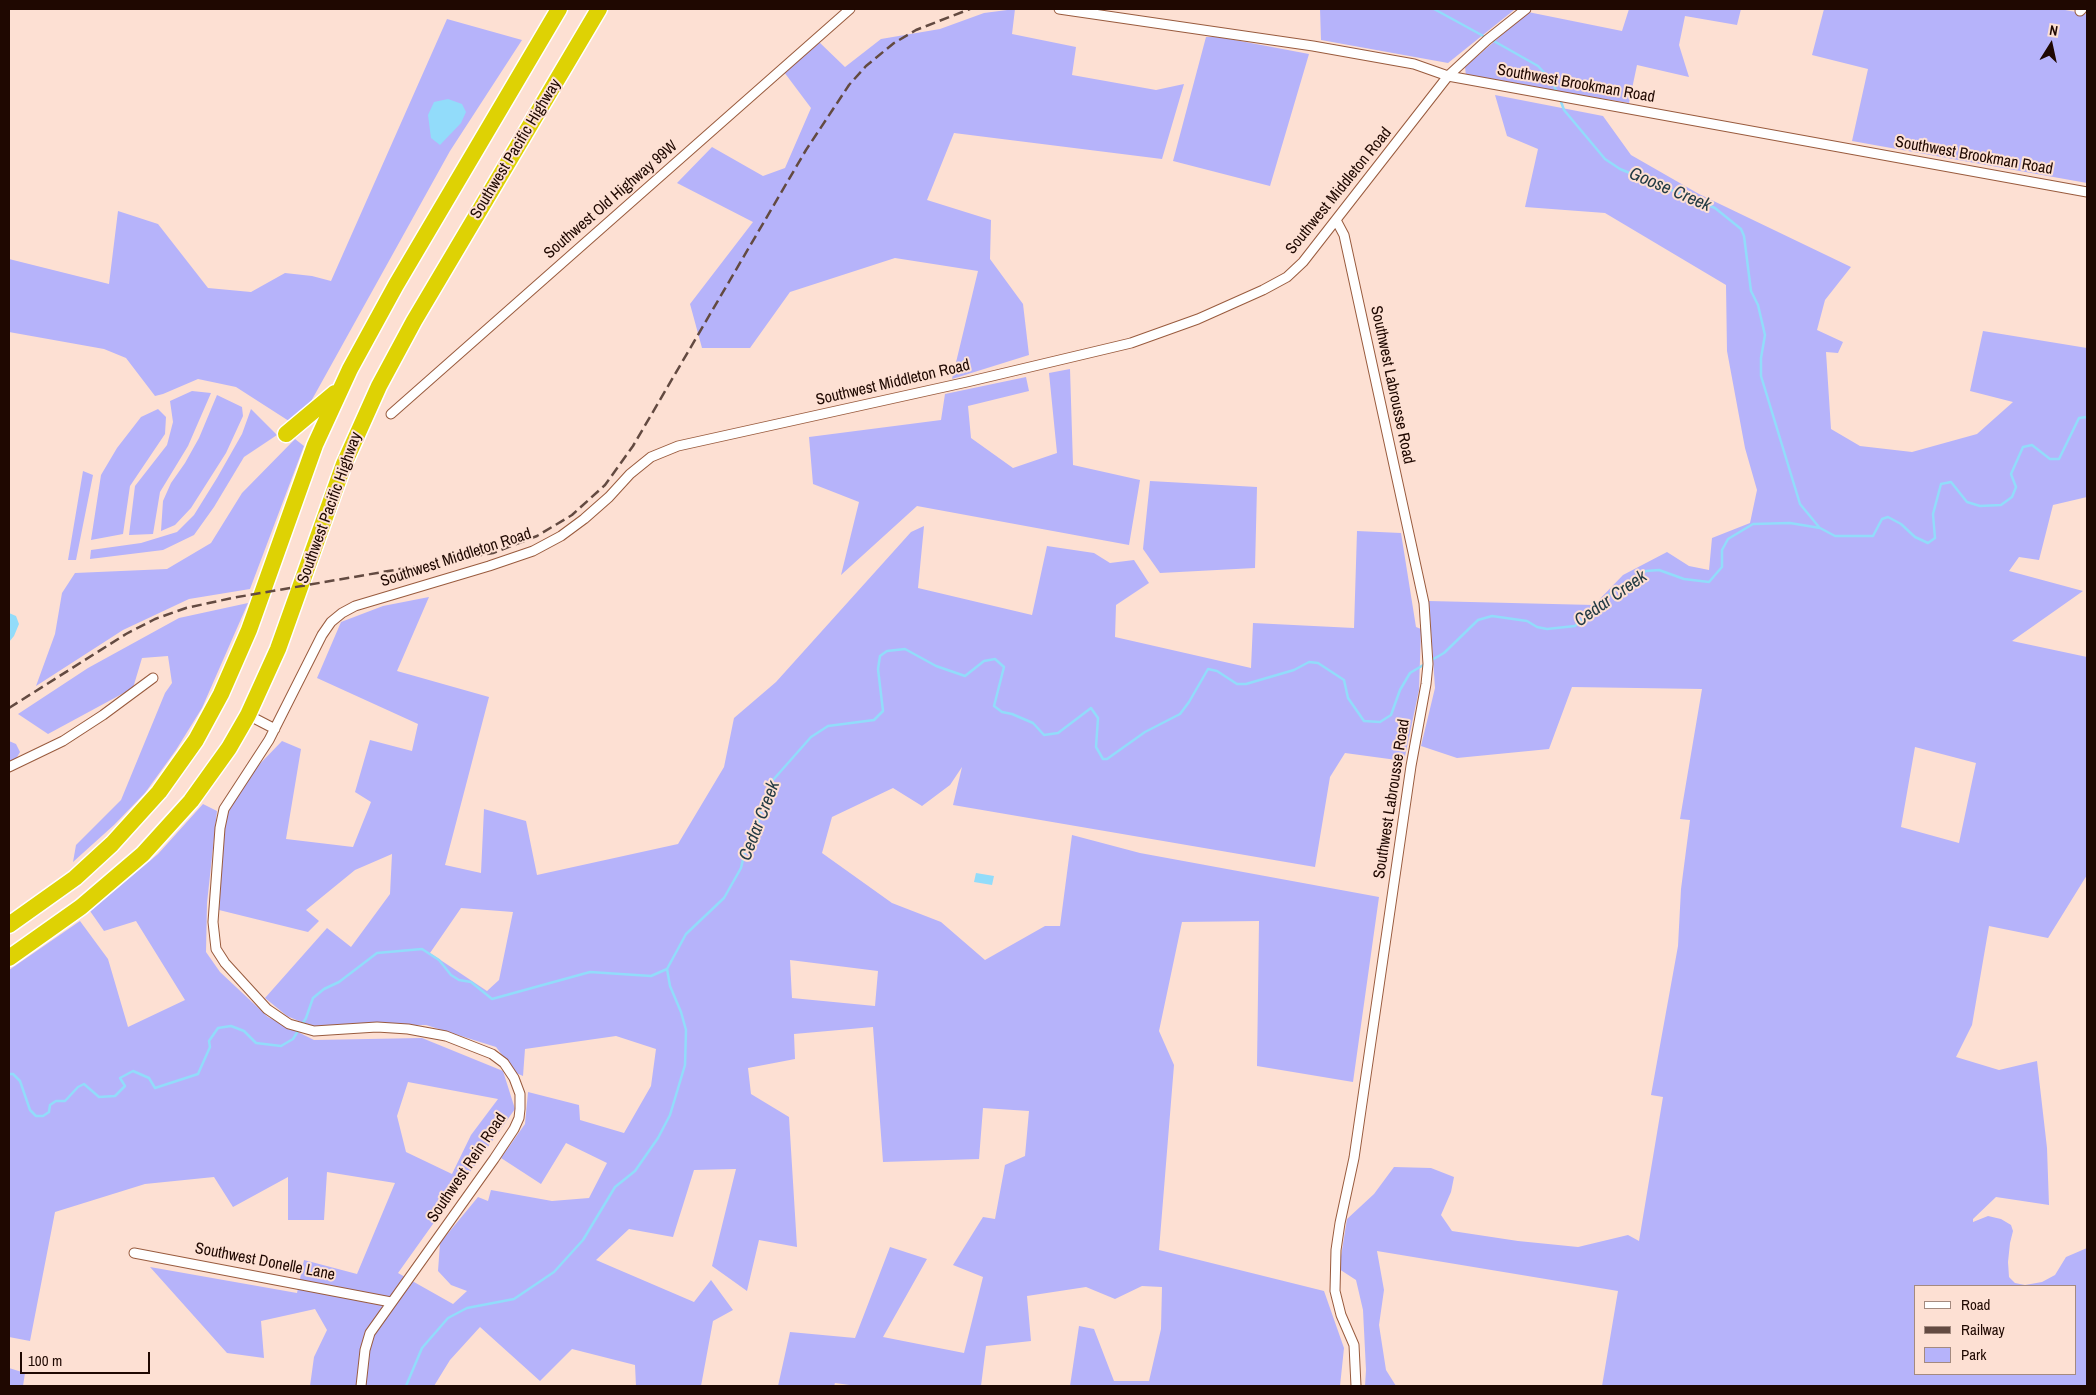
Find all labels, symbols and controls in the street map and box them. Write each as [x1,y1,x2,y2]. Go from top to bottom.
north arrow [2026,20,2076,70]
text: N [2048,21,2059,40]
street label: Southwest Brookman Road [1496,61,1656,107]
street label: Southwest Pacific Highway [467,76,565,222]
street label: Southwest Middleton Road [1282,124,1396,258]
street label: Southwest Brookman Road [1894,133,2054,179]
street label: Southwest Old Highway 99W [540,137,682,263]
water label: Goose Creek [1626,163,1714,217]
street label: Southwest Labrousse Road [1366,304,1418,466]
street label: Southwest Middleton Road [814,356,972,410]
street label: Southwest Pacific Highway [294,430,366,586]
street label: Southwest Middleton Road [378,525,534,591]
water label: Cedar Creek [1571,566,1651,632]
street label: Southwest Labrousse Road [1370,718,1414,880]
water label: Cedar Creek [735,778,785,864]
street label: Southwest Rein Road [423,1110,511,1226]
street label: Southwest Donelle Lane [193,1239,337,1285]
legend [1914,1285,2076,1375]
text: Road [1961,1294,1990,1315]
text: Railway [1961,1319,2005,1340]
scale bar [22,1342,152,1374]
text: Park [1961,1344,1986,1365]
text: 100 m [28,1350,62,1371]

